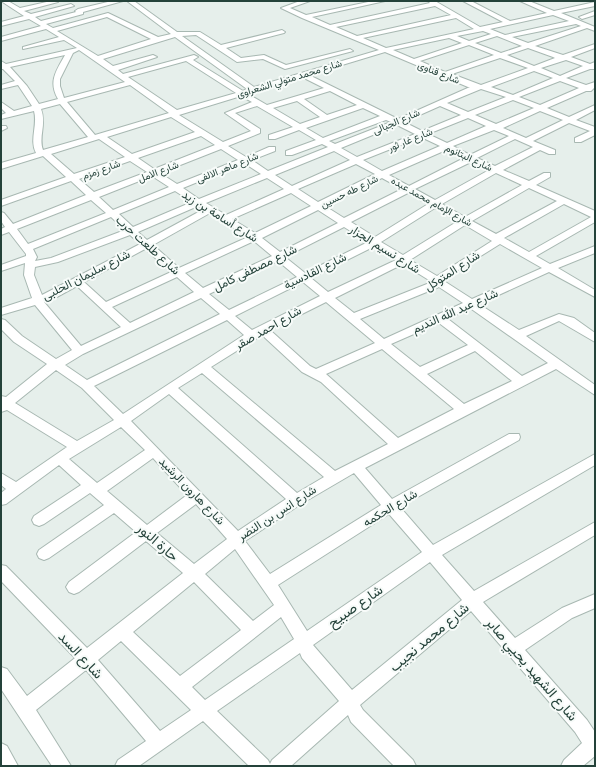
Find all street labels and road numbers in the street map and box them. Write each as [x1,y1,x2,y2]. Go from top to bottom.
street label: شارع محمد متولي الشعراوى [235,57,344,103]
street label: شارع قناوى [416,59,462,87]
street label: شارع الجبالى [371,107,422,137]
street label: شارع غار ثور [385,126,434,155]
street label: شارع البتانوم [443,142,494,174]
street label: شارع ماهر الالفى [195,150,260,186]
street label: شارع زمزم [81,158,122,182]
street label: شارع الامل [136,159,180,185]
street label: شارع طه حسين [319,173,380,211]
street label: شارع الإمام محمد عبده [389,175,474,229]
street label: شارع أسامة بن زيد [178,187,261,247]
street label: شارع طلعت حرب [112,213,183,279]
street label: شارع نسيم الجزار [345,221,423,278]
street label: شارع مصطفى كامل [211,242,300,296]
street label: شارع سليمان الحلبى [40,247,133,305]
street label: شارع المتوكل [422,248,483,296]
street label: شارع القادسية [281,250,350,294]
street label: شارع عبد الله النديم [410,286,501,338]
street label: شارع احمد صقر [231,303,305,355]
street label: شارع هارون الرشيد [155,454,228,529]
street label: شارع انس بن النضر [234,482,320,546]
street label: شارع الحكمه [360,486,421,531]
street label: حارة النور [133,519,182,565]
street label: شارع صبيح [324,581,387,633]
street label: شارع محمد نجيب [386,599,474,677]
street label: شارع الشهيد يحيي صابر [479,613,581,726]
street label: شارع السد [53,628,107,684]

